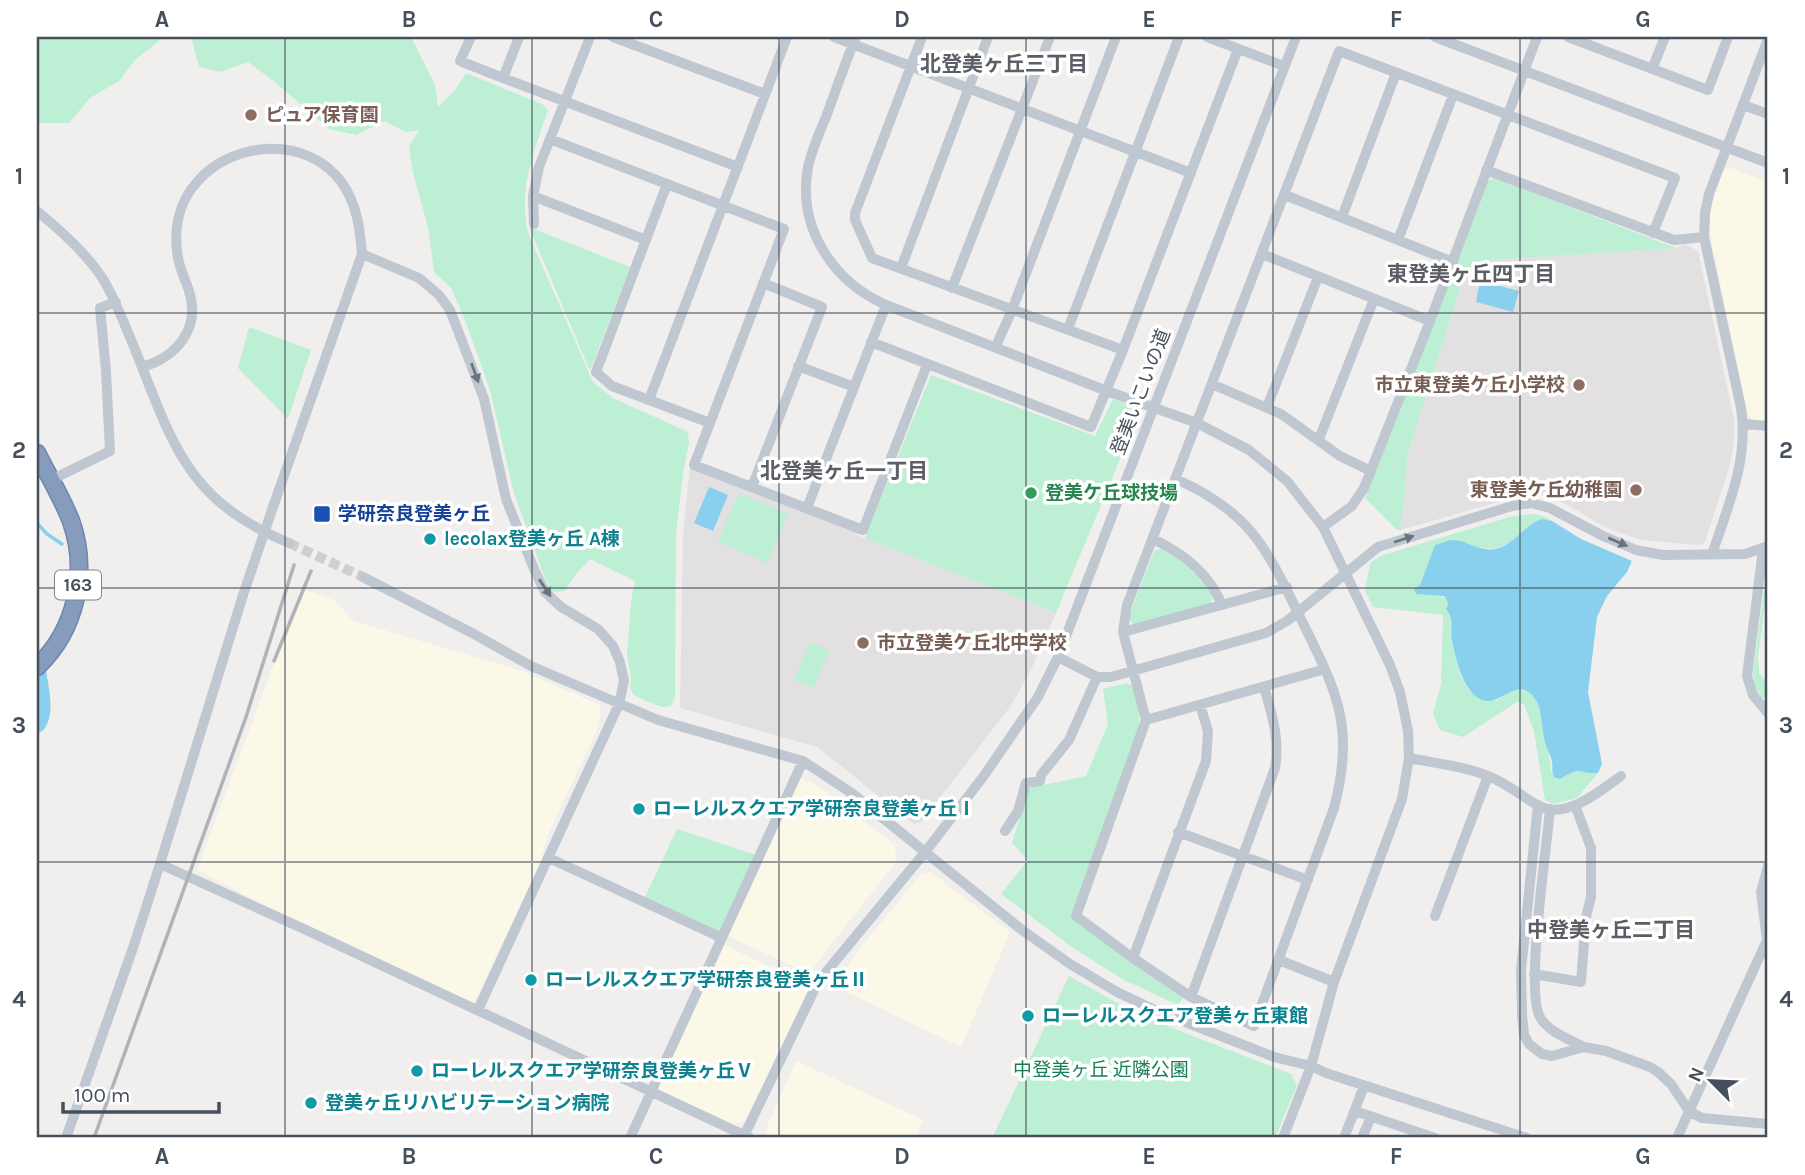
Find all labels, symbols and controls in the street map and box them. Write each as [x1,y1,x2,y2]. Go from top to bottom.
text: A [155,6,169,33]
text: B [402,6,416,33]
text: C [649,6,663,33]
text: D [894,6,910,33]
text: E [1142,6,1156,33]
text: F [1390,6,1402,33]
text: G [1635,6,1651,33]
district label: 北登美ヶ丘三丁目 [920,52,1088,76]
place label: ピュア保育園 [265,104,379,126]
marker: ピュア保育園 [243,107,259,123]
text: 1 [15,163,23,190]
text: 1 [1782,163,1790,190]
district label: 東登美ヶ丘四丁目 [1387,262,1555,286]
street label: 登美いこいの道 [1107,326,1175,458]
one-way arrow [469,363,480,384]
place label: 市立東登美ケ丘小学校 [1375,374,1565,396]
marker: 市立東登美ケ丘小学校 [1571,377,1587,393]
text: 2 [12,437,26,464]
text: 2 [1779,437,1793,464]
district label: 北登美ヶ丘一丁目 [760,459,928,483]
place label: 東登美ケ丘幼稚園 [1470,479,1622,501]
place label: 登美ケ丘球技場 [1045,482,1178,504]
marker: 東登美ケ丘幼稚園 [1628,482,1644,498]
marker: 登美ケ丘球技場 [1023,485,1039,501]
place label: 学研奈良登美ヶ丘 [338,503,490,525]
marker: 学研奈良登美ヶ丘 [312,504,332,524]
place label: lecolax登美ヶ丘 A棟 [444,528,620,550]
marker: lecolax登美ヶ丘 A棟 [422,531,438,547]
one-way arrow [1394,533,1415,544]
one-way arrow [1607,537,1628,548]
road number: 163 [55,570,101,600]
one-way arrow [539,578,552,598]
place label: 市立登美ケ丘北中学校 [877,632,1067,654]
marker: 市立登美ケ丘北中学校 [855,635,871,651]
text: 3 [12,712,26,739]
text: 3 [1779,712,1793,739]
place label: ローレルスクエア学研奈良登美ヶ丘Ⅰ [653,798,976,820]
marker: ローレルスクエア学研奈良登美ヶ丘Ⅰ [631,801,647,817]
district label: 中登美ヶ丘二丁目 [1527,918,1695,942]
place label: ローレルスクエア学研奈良登美ヶ丘Ⅱ [545,969,868,991]
marker: ローレルスクエア学研奈良登美ヶ丘Ⅱ [523,972,539,988]
text: 4 [12,986,26,1013]
text: 4 [1779,986,1793,1013]
place label: ローレルスクエア登美ヶ丘東館 [1042,1005,1308,1027]
marker: ローレルスクエア登美ヶ丘東館 [1020,1008,1036,1024]
north arrow [1675,1046,1745,1116]
park label: 中登美ヶ丘 近隣公園 [1013,1059,1189,1081]
place label: ローレルスクエア学研奈良登美ヶ丘Ⅴ [431,1060,754,1082]
marker: ローレルスクエア学研奈良登美ヶ丘Ⅴ [409,1063,425,1079]
text: N [1684,1064,1709,1085]
scale bar [63,1070,219,1114]
text: 100 m [74,1083,131,1107]
place label: 登美ヶ丘リハビリテーション病院 [325,1092,610,1114]
marker: 登美ヶ丘リハビリテーション病院 [303,1095,319,1111]
text: A [155,1143,169,1170]
text: B [402,1143,416,1170]
text: C [649,1143,663,1170]
text: D [894,1143,910,1170]
text: E [1142,1143,1156,1170]
text: F [1390,1143,1402,1170]
text: G [1635,1143,1651,1170]

